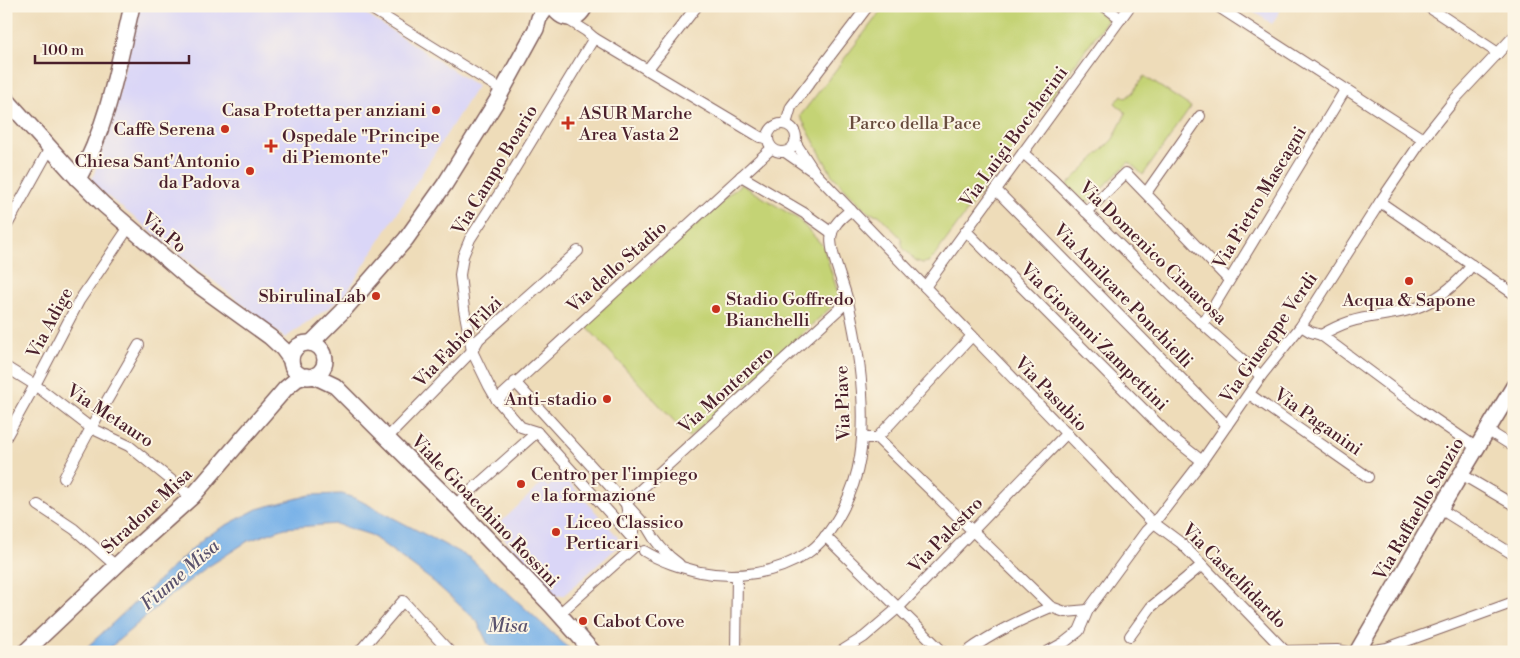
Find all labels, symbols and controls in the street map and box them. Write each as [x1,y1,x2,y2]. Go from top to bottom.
scale bar [35,32,189,64]
text: 100 m [42,41,84,60]
street label: Via Luigi Boccherini [954,62,1073,213]
place label: Casa Protetta per anziani [222,99,426,122]
street label: Via Campo Boario [446,101,543,240]
place label: ASUR Marche Area Vasta 2 [578,102,692,146]
marker: Casa Protetta per anziani [430,104,442,116]
park label: Parco della Pace [849,112,981,135]
marker: ASUR Marche Area Vasta 2 [561,116,575,130]
place label: Caffè Serena [113,118,216,141]
street label: Via Pietro Mascagni [1208,122,1312,275]
marker: Caffè Serena [219,123,231,135]
place label: Ospedale "Principe di Piemonte" [282,125,440,169]
marker: Ospedale "Principe di Piemonte" [264,139,278,153]
place label: Chiesa Sant'Antonio da Padova [74,150,241,194]
marker: Chiesa Sant'Antonio da Padova [244,165,256,177]
street label: Via Domenico Cimarosa [1073,176,1232,330]
street label: Via Po [136,207,191,258]
street label: Via dello Stadio [561,216,672,319]
street label: Via Amilcare Ponchielli [1047,218,1198,373]
street label: Via Giovanni Zampettini [1014,257,1173,416]
street label: Via Giuseppe Verdi [1215,268,1323,409]
marker: Acqua & Sapone [1403,275,1415,287]
street label: Via Adige [21,284,78,363]
place label: SbirulinaLab [259,285,366,308]
place label: Stadio Goffredo Bianchelli [725,288,854,332]
place label: Acqua & Sapone [1341,289,1476,312]
marker: SbirulinaLab [370,290,382,302]
street label: Via Fabio Filzi [408,292,507,393]
marker: Stadio Goffredo Bianchelli [710,303,722,315]
street label: Via Montenero [673,341,778,439]
street label: Via Pasubio [1009,351,1092,436]
street label: Via Piave [830,365,856,442]
street label: Via Metauro [61,379,158,453]
street label: Via Paganini [1268,383,1367,461]
place label: Anti-stadio [503,388,597,411]
marker: Anti-stadio [601,393,613,405]
street label: Viale Gioacchino Rossini [405,429,564,592]
street label: Via Raffaello Sanzio [1368,433,1469,586]
street label: Stradone Misa [97,462,198,559]
place label: Centro per l'impiego e la formazione [531,463,698,507]
marker: Centro per l'impiego e la formazione [515,478,527,490]
street label: Via Palestro [903,492,988,579]
place label: Liceo Classico Perticari [566,511,684,555]
street label: Via Castelfidardo [1176,518,1291,633]
marker: Liceo Classico Perticari [550,526,562,538]
water label: Fiume Misa [136,534,225,616]
place label: Cabot Cove [593,610,685,633]
water label: Misa [488,614,529,638]
marker: Cabot Cove [577,615,589,627]

